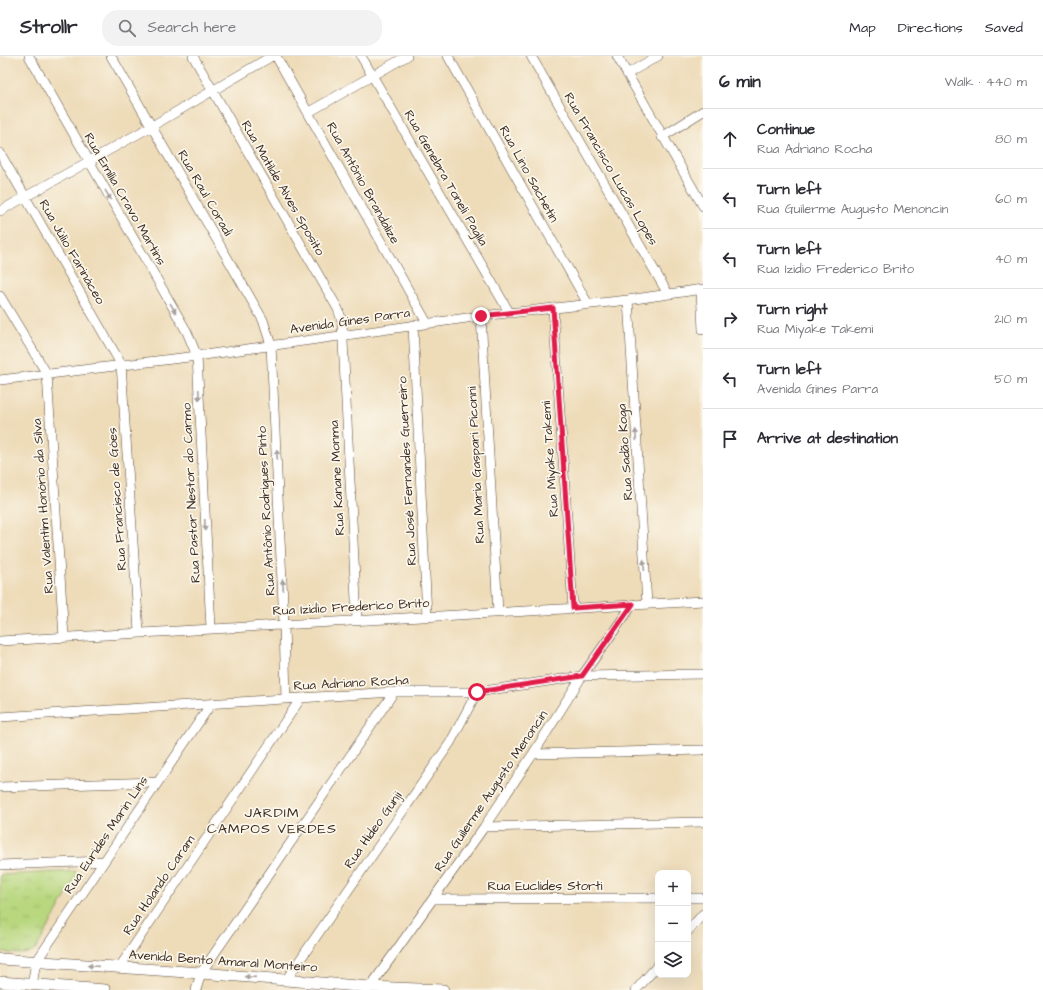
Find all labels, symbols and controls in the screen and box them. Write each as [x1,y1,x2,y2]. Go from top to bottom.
search box [102,10,382,46]
text: Strollr [20,14,78,41]
icon: search [116,17,138,39]
text: Search here [148,17,236,38]
text: Map [849,18,876,38]
text: Directions [898,18,963,38]
text: Saved [985,18,1023,38]
text: 6 min [719,70,761,94]
text: Walk · 440 m [945,73,1027,91]
street label: Rua Francisco Lucas Lopes [560,89,662,249]
street label: Rua Genebra Toneli Paglia [399,107,492,250]
street label: Rua Matilde Alves Sposito [237,117,329,259]
street label: Rua Antônio Brandalize [322,119,404,247]
text: Continue [757,119,815,140]
street label: Rua Lino Sachetin [495,122,563,226]
icon: ahead [719,128,741,150]
street label: Rua Emília Cravo Martins [80,129,171,269]
text: 80 m [995,130,1027,148]
text: Rua Adriano Rocha [757,140,872,158]
street label: Rua Raul Coradi [173,147,237,239]
text: Turn left [757,179,821,200]
icon: left [719,188,741,210]
one-way arrow [105,189,112,201]
text: 60 m [995,190,1027,208]
street label: Rua Júlio Farináceo [35,196,110,308]
text: Rua Guilerme Augusto Menoncin [757,200,948,218]
text: Turn left [757,239,821,260]
icon: left [719,248,741,270]
text: 40 m [995,250,1027,268]
text: Rua Izidio Frederico Brito [757,260,914,278]
text: Turn right [757,299,828,320]
one-way arrow [169,302,176,313]
street label: Avenida Gines Parra [289,304,412,338]
route end [472,307,490,325]
icon: right [719,308,741,330]
text: 210 m [994,310,1027,328]
text: Rua Miyake Takemi [757,320,873,338]
text: Turn left [757,359,821,380]
icon: left [719,368,741,390]
text: 50 m [994,370,1027,388]
street label: Rua José Fernandes Guerreiro [393,375,421,566]
text: Avenida Gines Parra [757,380,878,398]
street label: Rua Maria Gaspari Piconni [463,386,489,544]
one-way arrow [195,389,202,401]
street label: Rua Miyake Takemi [537,400,564,518]
street label: Rua Pastor Nestor do Carmo [177,402,205,584]
street label: Rua Sadão Koga [613,403,638,501]
street label: Rua Valentim Honório da Silva [28,417,58,594]
street label: Rua Kanane Monma [325,420,349,536]
street label: Rua Antônio Rodrigues Pinto [253,425,280,596]
street label: Rua Francisco de Góes [103,426,131,571]
icon: arrive [719,428,741,450]
text: Arrive at destination [757,428,898,449]
one-way arrow [633,429,640,441]
one-way arrow [273,449,280,461]
one-way arrow [202,519,209,531]
one-way arrow [641,559,648,571]
one-way arrow [279,579,286,591]
street label: Rua Izidio Frederico Brito [272,594,431,620]
street label: Rua Adriano Rocha [293,671,409,695]
route start [468,683,486,701]
street label: Rua Guilerme Augusto Menoncin [430,706,553,876]
street label: Rua Eurides Marin Lins [60,772,153,898]
street label: Rua Hideo Gunji [340,788,406,872]
district label: JARDIM CAMPOS VERDES [207,803,337,839]
street label: Rua Holando Caram [119,831,200,939]
map controls [655,870,691,978]
button: + [655,870,691,906]
street label: Rua Euclides Storti [488,877,603,895]
button: − [655,906,691,942]
button: layers [655,942,691,978]
street label: Avenida Bento Amaral Monteiro [128,945,319,977]
one-way arrow [87,962,99,969]
one-way arrow [244,973,256,980]

